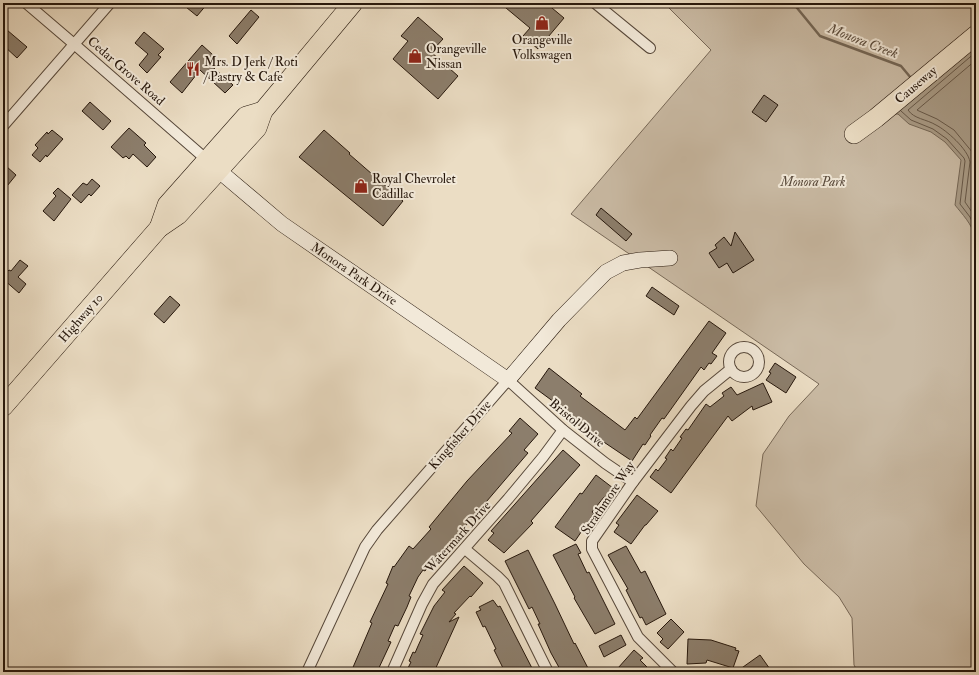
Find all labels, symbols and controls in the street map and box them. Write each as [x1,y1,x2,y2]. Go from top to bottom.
shop icon: Orangeville Volkswagen [534,15,550,31]
water label: Monora Creek [825,19,901,62]
place label: Orangeville Volkswagen [512,32,573,63]
street label: Cedar Grove Road [84,33,168,109]
place label: Orangeville Nissan [426,41,487,72]
shop icon: Orangeville Nissan [407,48,423,64]
place label: Mrs. D Jerk / Roti / Pastry & Cafe [203,54,298,86]
restaurant icon: Mrs. D Jerk / Roti / Pastry & Cafe [185,61,201,77]
street label: Causeway [892,63,941,108]
place label: Royal Chevrolet Cadillac [372,171,456,202]
park label: Monora Park [780,174,845,190]
shop icon: Royal Chevrolet Cadillac [353,178,369,194]
street label: Monora Park Drive [308,239,401,309]
street label: Highway 10 [55,290,107,347]
street label: Bristol Drive [546,395,608,451]
street label: Kingfisher Drive [425,397,495,473]
street label: Strathmore Way [578,458,639,538]
street label: Watermark Drive [421,497,495,577]

